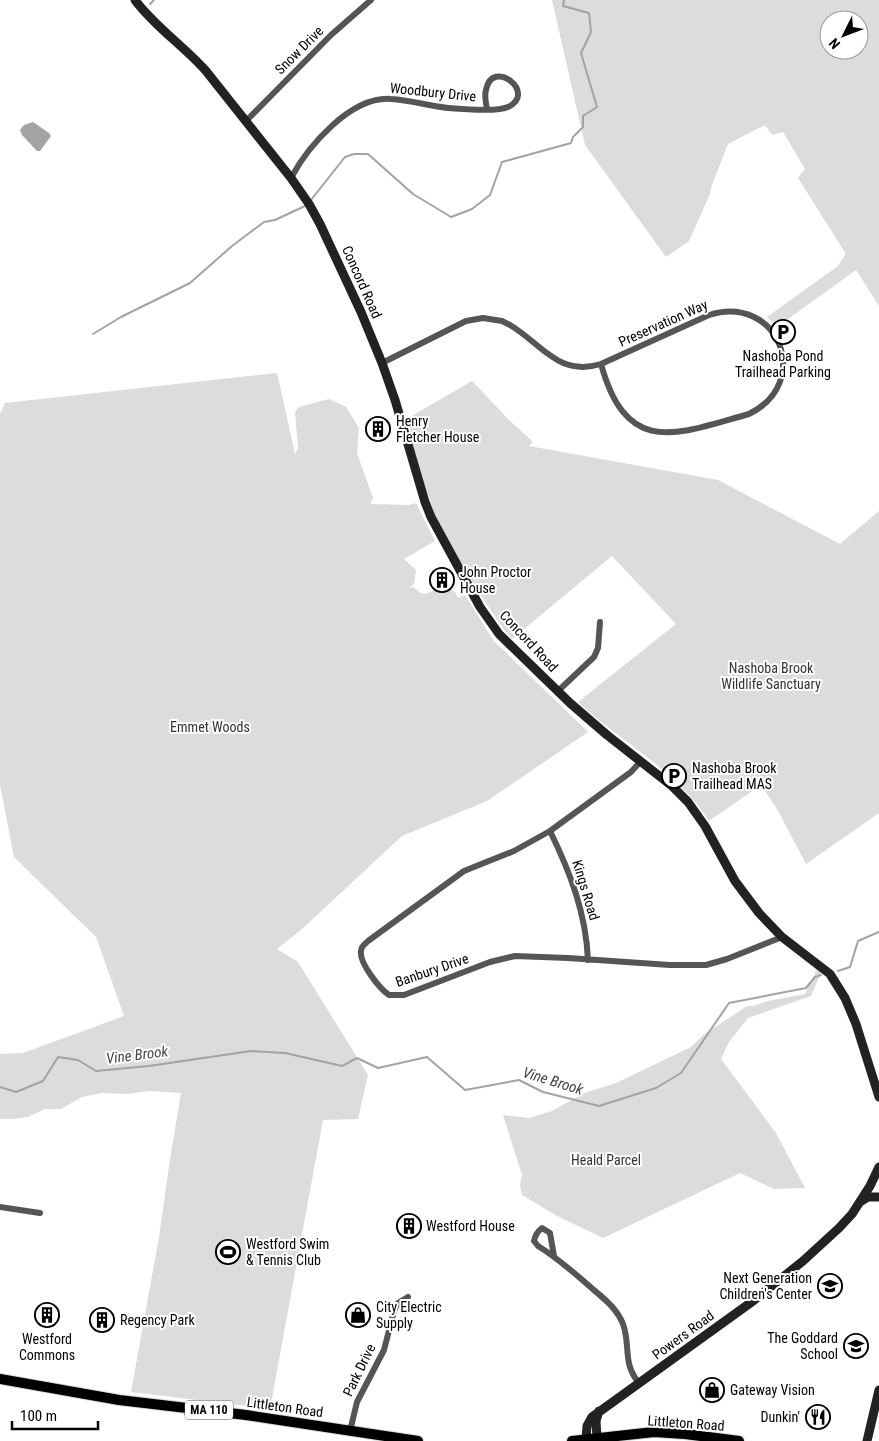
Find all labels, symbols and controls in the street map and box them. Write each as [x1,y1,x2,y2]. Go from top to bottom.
north arrow [819,10,869,60]
street label: Snow Drive [272,22,327,77]
text: N [826,35,843,52]
street label: Woodbury Drive [389,80,477,105]
street label: Concord Road [339,243,385,321]
street label: Preservation Way [616,296,710,350]
parking icon: Nashoba Pond Trailhead Parking [770,319,796,345]
place label: Nashoba Pond Trailhead Parking [735,348,831,380]
place label: Henry Fletcher House [396,413,480,445]
building icon: Henry Fletcher House [365,416,391,442]
place label: John Proctor House [460,564,531,596]
building icon: John Proctor House [429,567,455,593]
street label: Concord Road [497,607,561,675]
park label: Nashoba Brook Wildlife Sanctuary [721,660,821,692]
park label: Emmet Woods [170,719,250,735]
place label: Nashoba Brook Trailhead MAS [692,760,777,792]
parking icon: Nashoba Brook Trailhead MAS [661,763,687,789]
street label: Kings Road [569,858,603,922]
street label: Banbury Drive [393,950,471,990]
water label: Vine Brook [105,1042,169,1068]
water label: Vine Brook [521,1063,586,1099]
park label: Heald Parcel [571,1152,641,1168]
building icon: Westford House [396,1213,422,1239]
place label: Westford House [426,1218,515,1234]
place label: Westford Swim & Tennis Club [246,1236,329,1268]
sports icon: Westford Swim & Tennis Club [215,1239,241,1265]
place label: Next Generation Children's Center [719,1270,812,1302]
school or university icon: Next Generation Children's Center [817,1273,843,1299]
place label: City Electric Supply [376,1299,442,1331]
building icon: Westford Commons [34,1302,60,1328]
shop icon: City Electric Supply [345,1302,371,1328]
building icon: Regency Park [89,1307,115,1333]
street label: Powers Road [649,1307,717,1363]
place label: Regency Park [120,1312,195,1328]
place label: The Goddard School [767,1330,838,1362]
place label: Westford Commons [19,1331,75,1363]
school or university icon: The Goddard School [843,1333,869,1359]
street label: Park Drive [340,1341,379,1399]
shop icon: Gateway Vision [699,1377,725,1403]
place label: Gateway Vision [730,1382,815,1398]
street label: Littleton Road [246,1394,324,1420]
scale bar [12,1398,99,1430]
road number: MA 110 [185,1400,233,1420]
restaurant icon: Dunkin' [805,1404,831,1430]
text: 100 m [20,1407,57,1425]
place label: Dunkin' [760,1409,800,1425]
street label: Littleton Road [647,1412,725,1434]

